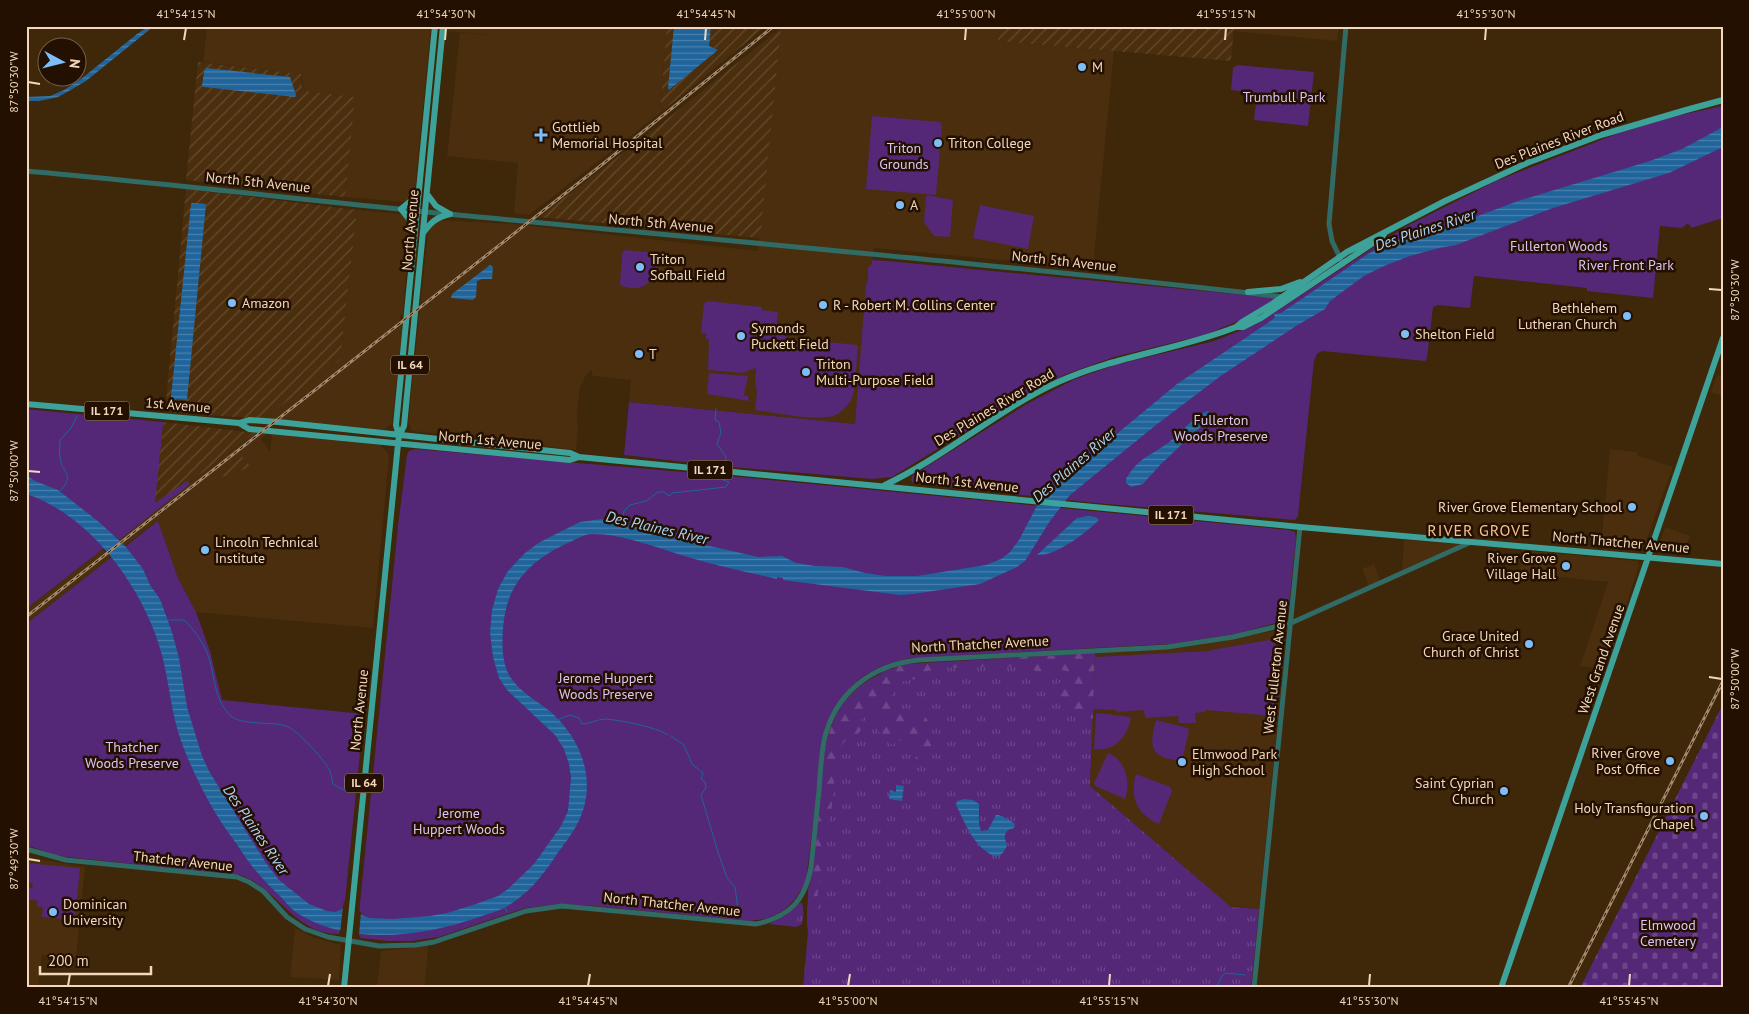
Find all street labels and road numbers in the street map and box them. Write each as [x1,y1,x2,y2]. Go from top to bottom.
street label: Des Plaines River Road [1492,107,1626,173]
street label: North 5th Avenue [205,168,311,196]
street label: North Avenue [397,189,423,271]
street label: North 5th Avenue [608,209,714,237]
street label: North 5th Avenue [1011,247,1117,275]
road number: IL 64 [391,356,429,374]
street label: Des Plaines River Road [931,364,1057,450]
street label: 1st Avenue [145,393,211,417]
road number: IL 171 [84,402,130,421]
street label: North 1st Avenue [438,427,542,453]
road number: IL 171 [688,460,732,480]
street label: North 1st Avenue [915,468,1019,496]
road number: IL 171 [1148,506,1194,524]
street label: North Thatcher Avenue [1552,527,1690,557]
street label: West Fullerton Avenue [1259,599,1291,735]
street label: West Grand Avenue [1574,602,1628,716]
street label: North Thatcher Avenue [911,631,1049,657]
street label: North Avenue [346,669,372,751]
road number: IL 64 [345,774,383,792]
street label: Thatcher Avenue [132,847,234,875]
street label: North Thatcher Avenue [603,888,741,920]

